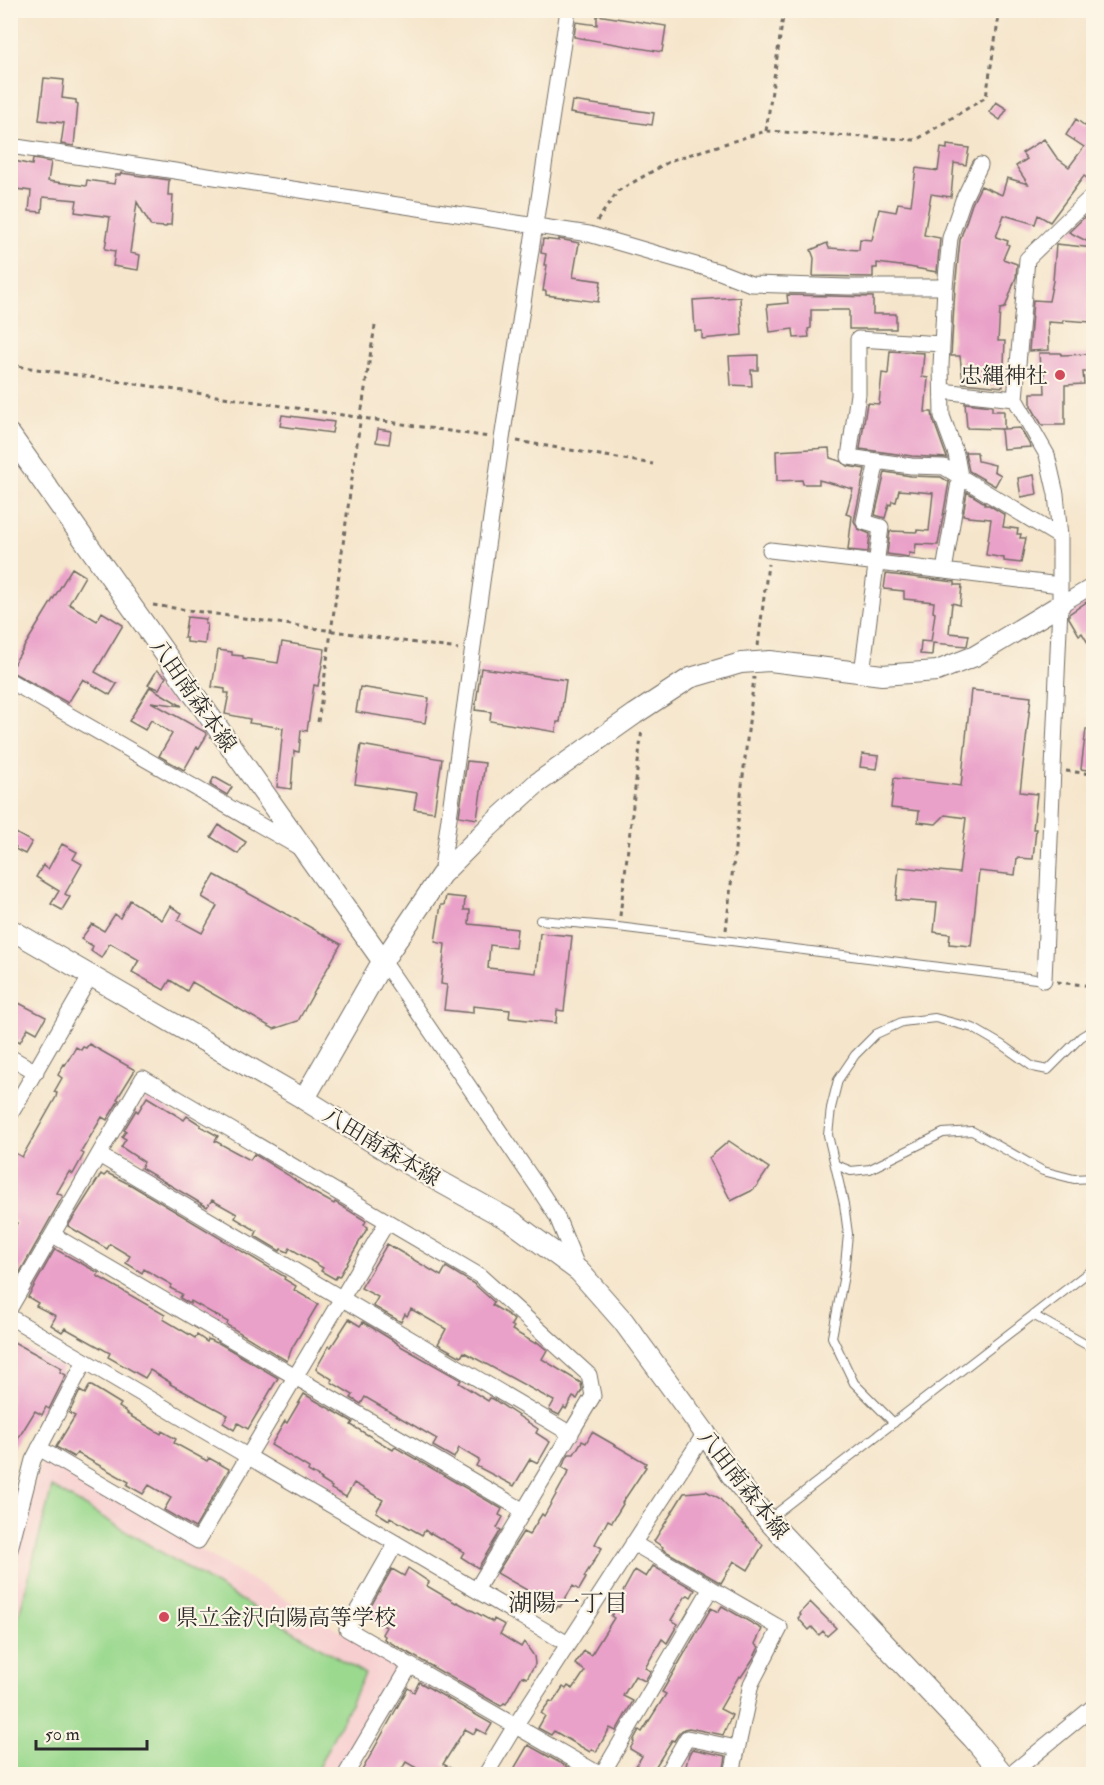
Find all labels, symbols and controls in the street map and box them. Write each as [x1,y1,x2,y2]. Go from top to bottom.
place label: 忠縄神社 [960,362,1048,390]
marker: 忠縄神社 [1053,368,1067,382]
street label: 八田南森本線 [144,633,243,758]
street label: 八田南森本線 [318,1101,445,1193]
street label: 八田南森本線 [692,1424,795,1545]
district label: 湖陽一丁目 [508,1588,628,1619]
place label: 県立金沢向陽高等学校 [176,1604,396,1632]
marker: 県立金沢向陽高等学校 [157,1610,171,1624]
scale bar [36,1713,147,1751]
text: 50 m [45,1723,80,1746]

